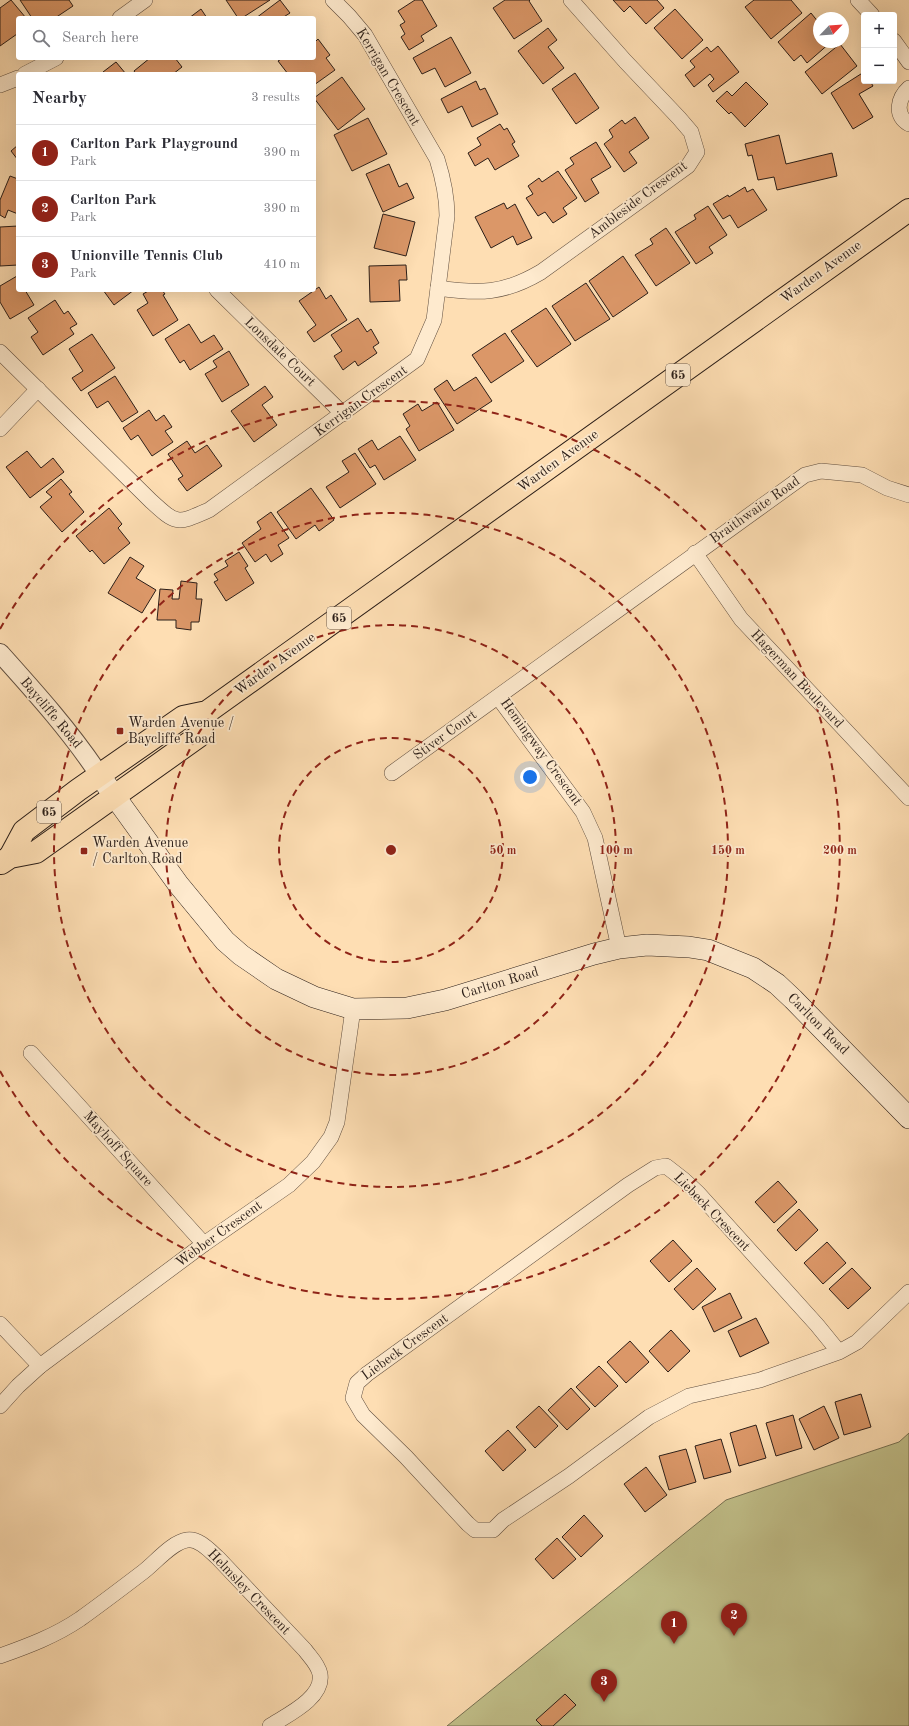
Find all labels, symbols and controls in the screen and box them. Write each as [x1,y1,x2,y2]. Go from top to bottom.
north arrow [813,12,849,48]
map controls [861,12,897,84]
button: + [861,12,897,48]
search box [16,16,316,60]
street label: Kerrigan Crescent [353,26,423,128]
icon: search [30,27,52,49]
text: Search here [62,31,139,46]
button: − [861,48,897,84]
text: Nearby [32,90,87,107]
text: 3 results [251,91,300,104]
text: Carlton Park Playground [70,137,238,152]
text: 1 [41,146,49,159]
text: 390 m [263,146,300,159]
text: Park [70,155,97,168]
street label: Ambleside Crescent [586,158,690,242]
text: Carlton Park [70,193,157,208]
text: 2 [41,202,49,215]
text: 390 m [263,202,300,215]
text: Park [70,211,97,224]
street label: Warden Avenue [778,238,864,306]
text: Unionville Tennis Club [70,249,223,264]
text: 3 [41,258,49,271]
text: 410 m [263,258,300,271]
text: Park [70,267,97,280]
street label: Lonsdale Court [242,315,318,389]
street label: Kerrigan Crescent [312,363,410,439]
road number: 65 [666,364,690,386]
street label: Warden Avenue [515,427,601,495]
street label: Braithwaite Road [707,474,803,546]
road number: 65 [327,607,351,629]
street label: Hagerman Boulevard [748,627,846,731]
street label: Warden Avenue [232,630,318,698]
street label: Baycliffe Road [17,675,85,751]
street label: Hemingway Crescent [498,696,585,808]
street label: Stiver Court [411,707,479,763]
place label: Warden Avenue / Baycliffe Road [128,716,234,746]
marker: Warden Avenue / Baycliffe Road [115,726,125,736]
your location [520,767,540,787]
road number: 65 [37,801,61,823]
place label: Warden Avenue / Carlton Road [92,836,188,866]
centre of rings [384,843,398,857]
text: 50 m [490,844,517,857]
text: 150 m [711,844,745,857]
text: 100 m [599,845,633,857]
text: 200 m [823,845,857,857]
marker: Warden Avenue / Carlton Road [79,846,89,856]
street label: Carlton Road [460,965,540,1001]
street label: Carlton Road [785,991,851,1057]
street label: Mayhoff Square [81,1109,155,1189]
street label: Liebeck Crescent [671,1170,753,1254]
street label: Webber Crescent [173,1198,265,1270]
street label: Liebeck Crescent [359,1311,451,1383]
street label: Helmsley Crescent [205,1547,293,1637]
pin: 2 [721,1603,747,1636]
pin: 1 [661,1611,687,1644]
pin: 3 [591,1669,617,1702]

